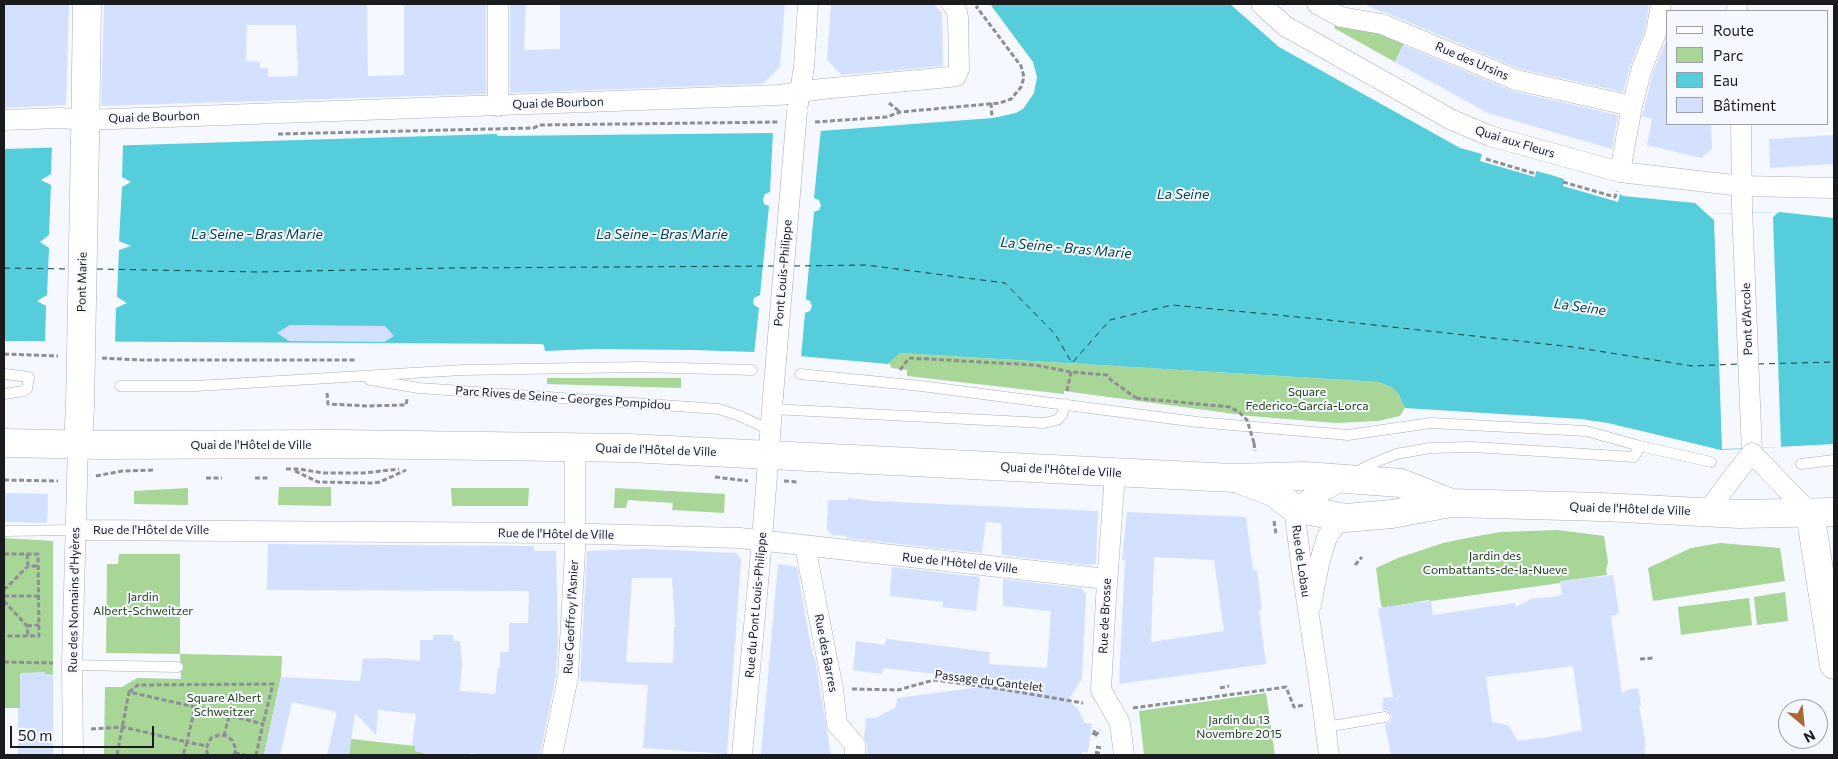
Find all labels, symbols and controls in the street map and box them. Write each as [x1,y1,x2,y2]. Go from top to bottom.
legend [1666,10,1828,125]
text: Route [1713,21,1754,39]
street label: Rue des Ursins [1433,39,1511,83]
text: Parc [1713,46,1743,64]
text: Eau [1713,71,1738,89]
street label: Quai de Bourbon [512,94,604,112]
text: Bâtiment [1713,96,1776,114]
street label: Quai de Bourbon [108,108,200,126]
street label: Quai aux Fleurs [1473,123,1557,161]
water label: La Seine [1157,186,1209,202]
street label: Pont Louis-Philippe [771,219,795,327]
water label: La Seine - Bras Marie [191,226,323,242]
water label: La Seine - Bras Marie [596,226,728,242]
water label: La Seine - Bras Marie [1000,234,1132,262]
street label: Pont Marie [74,252,90,312]
street label: Pont d'Arcole [1739,282,1755,356]
water label: La Seine [1553,295,1607,319]
street label: Parc Rives de Seine - Georges Pompidou [455,383,671,413]
park label: Square Federico-García-Lorca [1245,385,1369,413]
street label: Quai de l'Hôtel de Ville [190,438,312,452]
street label: Quai de l'Hôtel de Ville [595,441,717,459]
street label: Quai de l'Hôtel de Ville [1000,460,1122,480]
street label: Quai de l'Hôtel de Ville [1569,500,1691,518]
street label: Rue de l'Hôtel de Ville [93,523,209,537]
street label: Rue de Lobau [1289,524,1313,598]
street label: Rue de l'Hôtel de Ville [498,526,614,542]
street label: Rue des Nonnains d'Hyères [66,527,82,673]
street label: Rue du Pont Louis-Philippe [742,531,770,679]
park label: Jardin des Combattants-de-la-Nueve [1423,549,1567,577]
street label: Rue de l'Hôtel de Ville [901,550,1019,576]
street label: Rue Geoffroy l'Asnier [561,559,581,675]
street label: Rue de Brosse [1096,578,1114,654]
park label: Jardin Albert-Schweitzer [93,590,193,618]
street label: Rue des Barres [811,613,841,693]
street label: Passage du Gantelet [934,667,1044,695]
park label: Square Albert Schweitzer [187,691,261,719]
north arrow [1778,699,1828,749]
park label: Jardin du 13 Novembre 2015 [1196,713,1282,741]
scale bar [12,716,156,748]
text: 50 m [18,726,52,744]
text: N [1801,727,1818,747]

